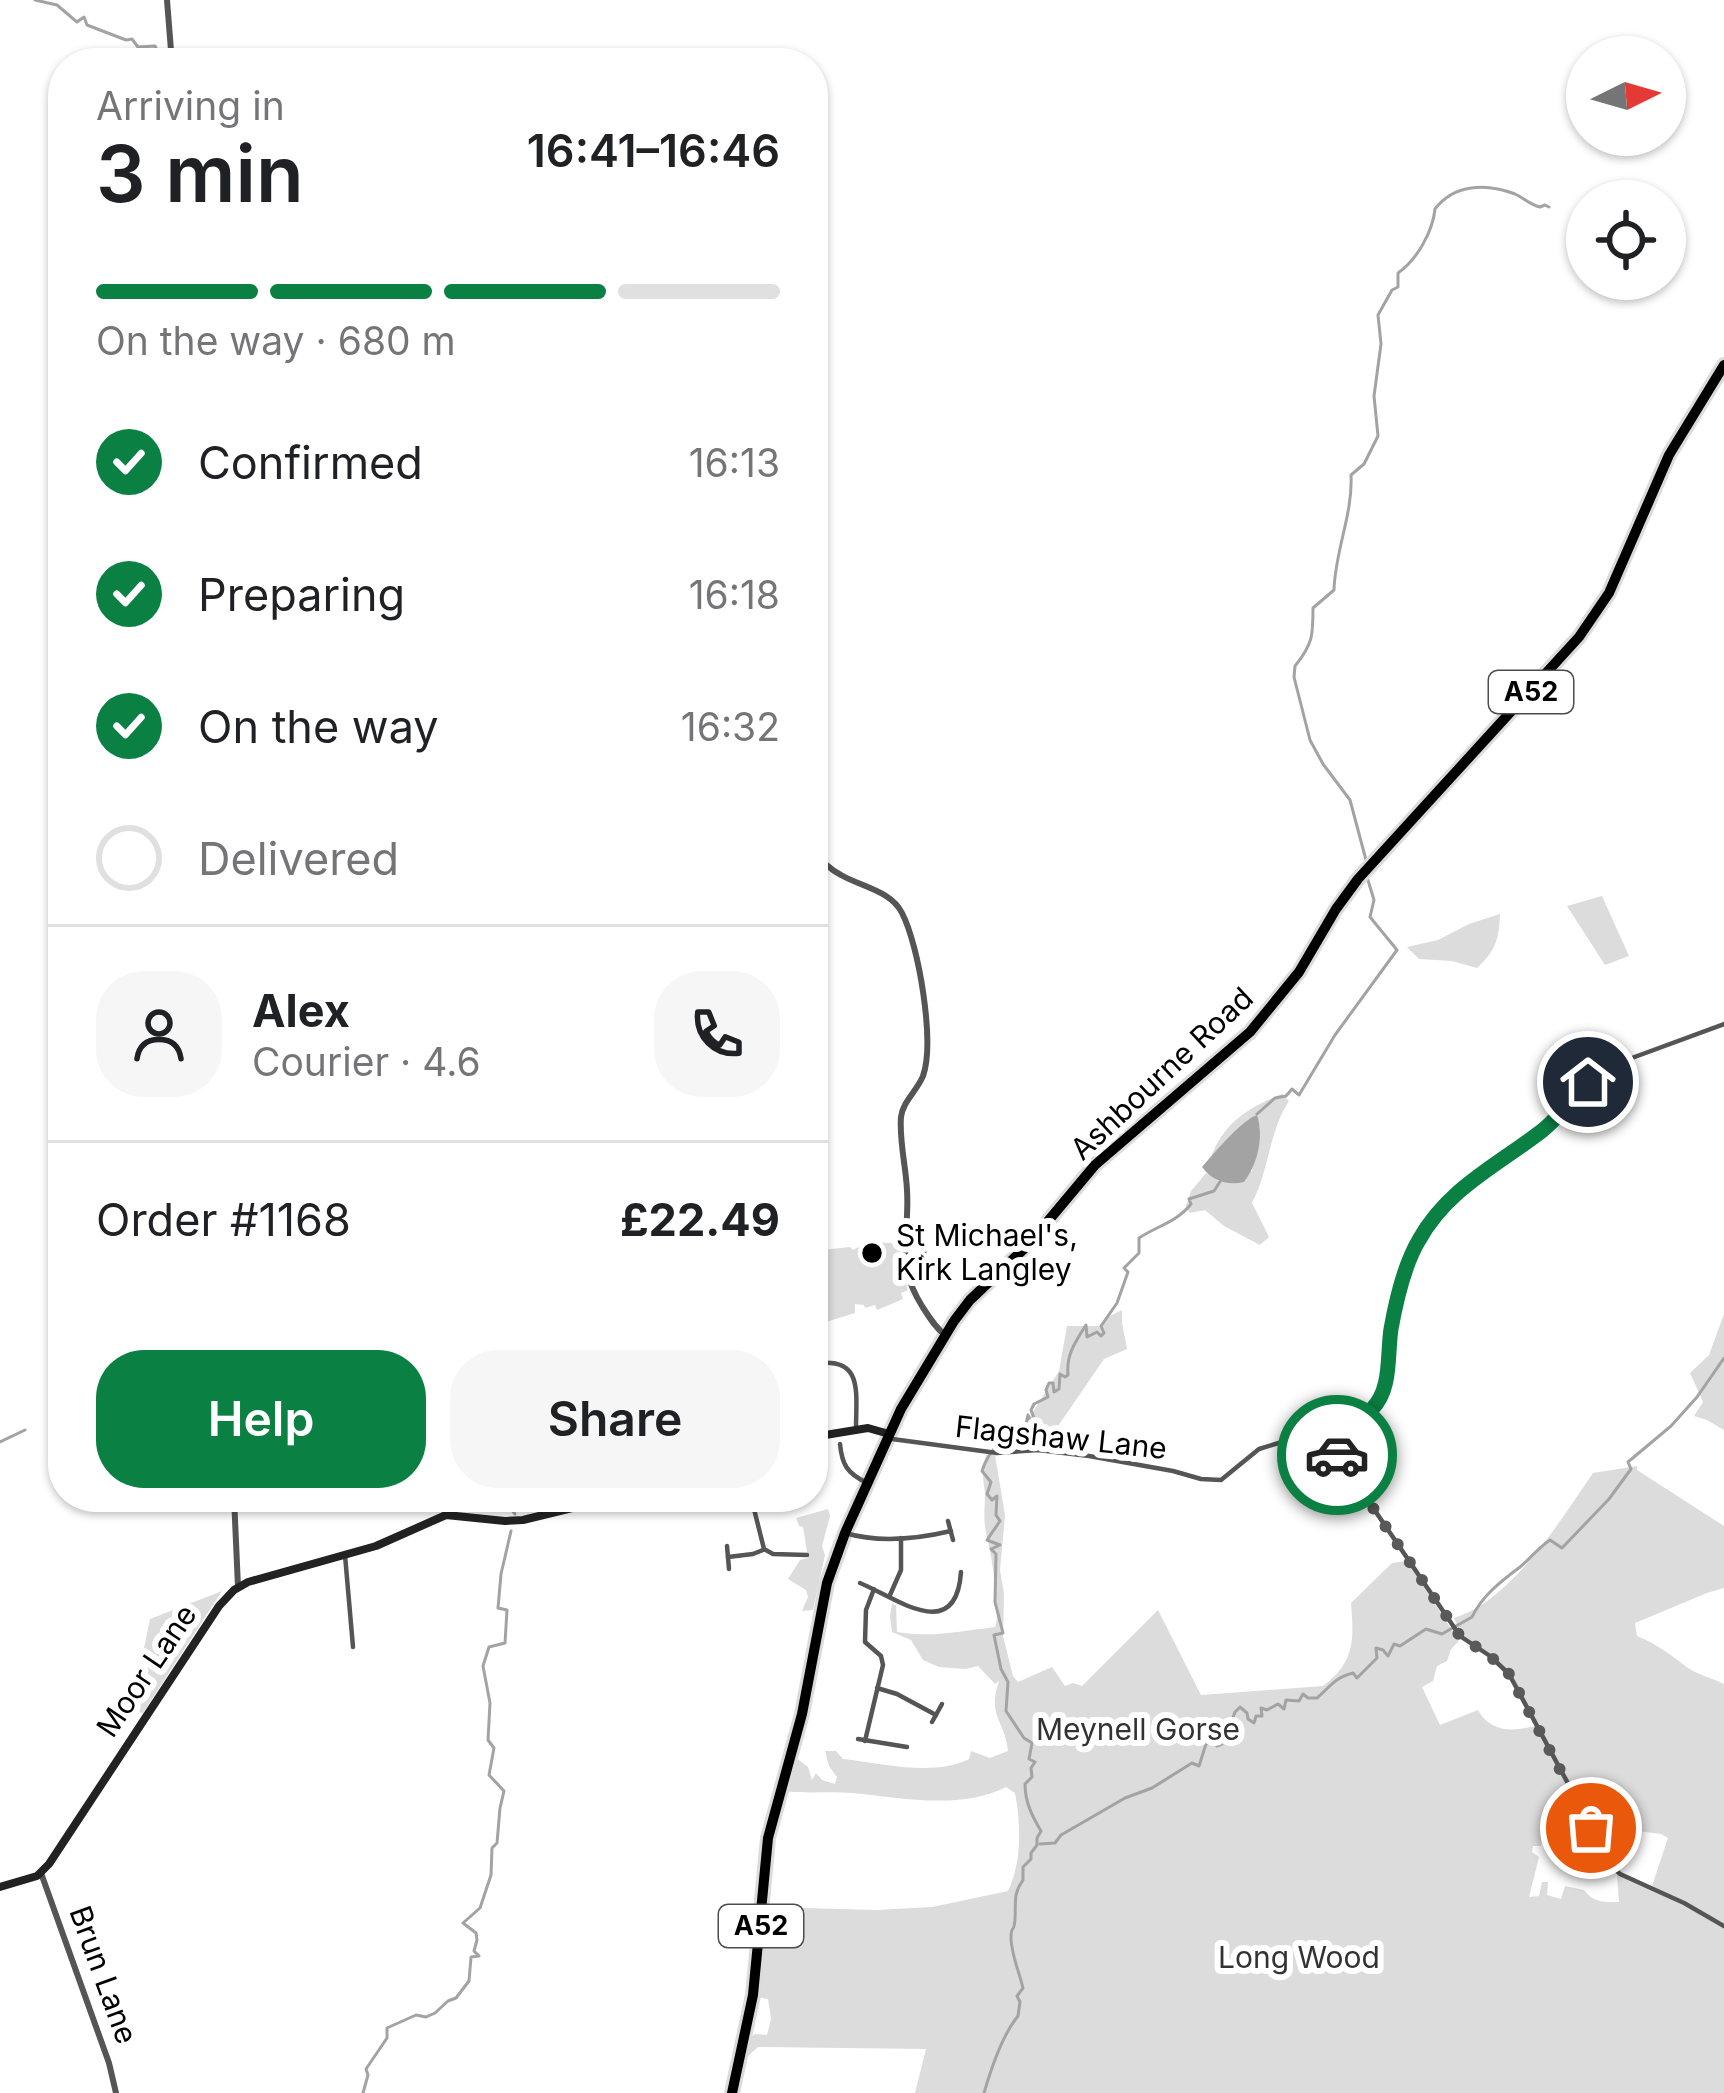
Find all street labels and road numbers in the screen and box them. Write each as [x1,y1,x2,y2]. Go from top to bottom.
road number: A52 [1489,671,1573,713]
street label: Ashbourne Road [1063,980,1260,1167]
street label: Flagshaw Lane [953,1408,1169,1466]
street label: Moor Lane [89,1597,204,1743]
street label: Brun Lane [62,1901,145,2048]
road number: A52 [719,1905,803,1947]

